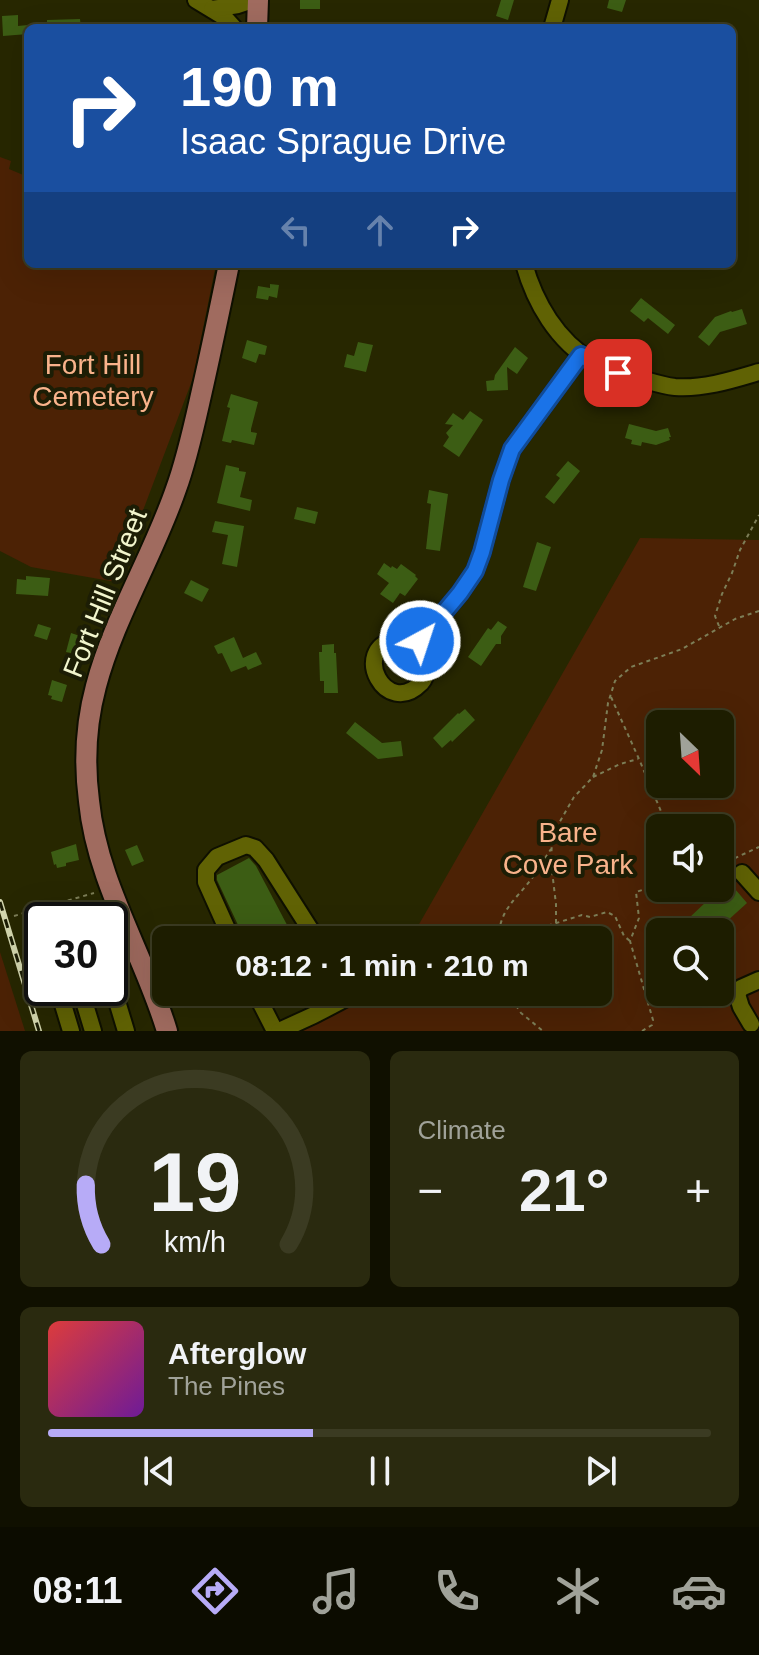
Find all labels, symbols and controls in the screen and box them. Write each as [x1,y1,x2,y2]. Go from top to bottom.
text: 190 m [180,55,339,118]
icon: right [48,56,152,160]
text: Isaac Sprague Drive [180,121,506,162]
icon: left [274,208,318,252]
icon: ahead [358,208,402,252]
icon: right [442,208,486,252]
pin [584,339,652,407]
park label: Fort Hill Cemetery [32,349,154,412]
icon: arrive [596,351,640,395]
street label: Fort Hill Street [57,504,153,682]
position arrow [378,599,462,683]
north arrow [646,710,734,798]
map controls [646,710,734,1006]
button: sound [646,814,734,902]
park label: Bare Cove Park [503,817,634,880]
speed limit sign: 30 [24,902,128,1006]
button: search [646,918,734,1006]
text: 08:12 · 1 min · 210 m [235,949,529,982]
text: Climate [418,1115,506,1145]
text: 19 [148,1136,241,1229]
text: 21° [519,1157,610,1224]
text: − [418,1166,443,1215]
text: + [685,1166,711,1215]
text: km/h [164,1226,226,1258]
text: Afterglow [168,1337,306,1370]
text: The Pines [168,1371,285,1401]
icon: previous [137,1449,181,1493]
icon: pause [358,1449,402,1493]
icon: next [579,1449,623,1493]
icon: directions [187,1563,243,1619]
icon: music [308,1563,364,1619]
icon: phone [429,1563,485,1619]
icon: climate [550,1563,606,1619]
icon: car [671,1563,727,1619]
text: 08:11 [32,1570,123,1611]

